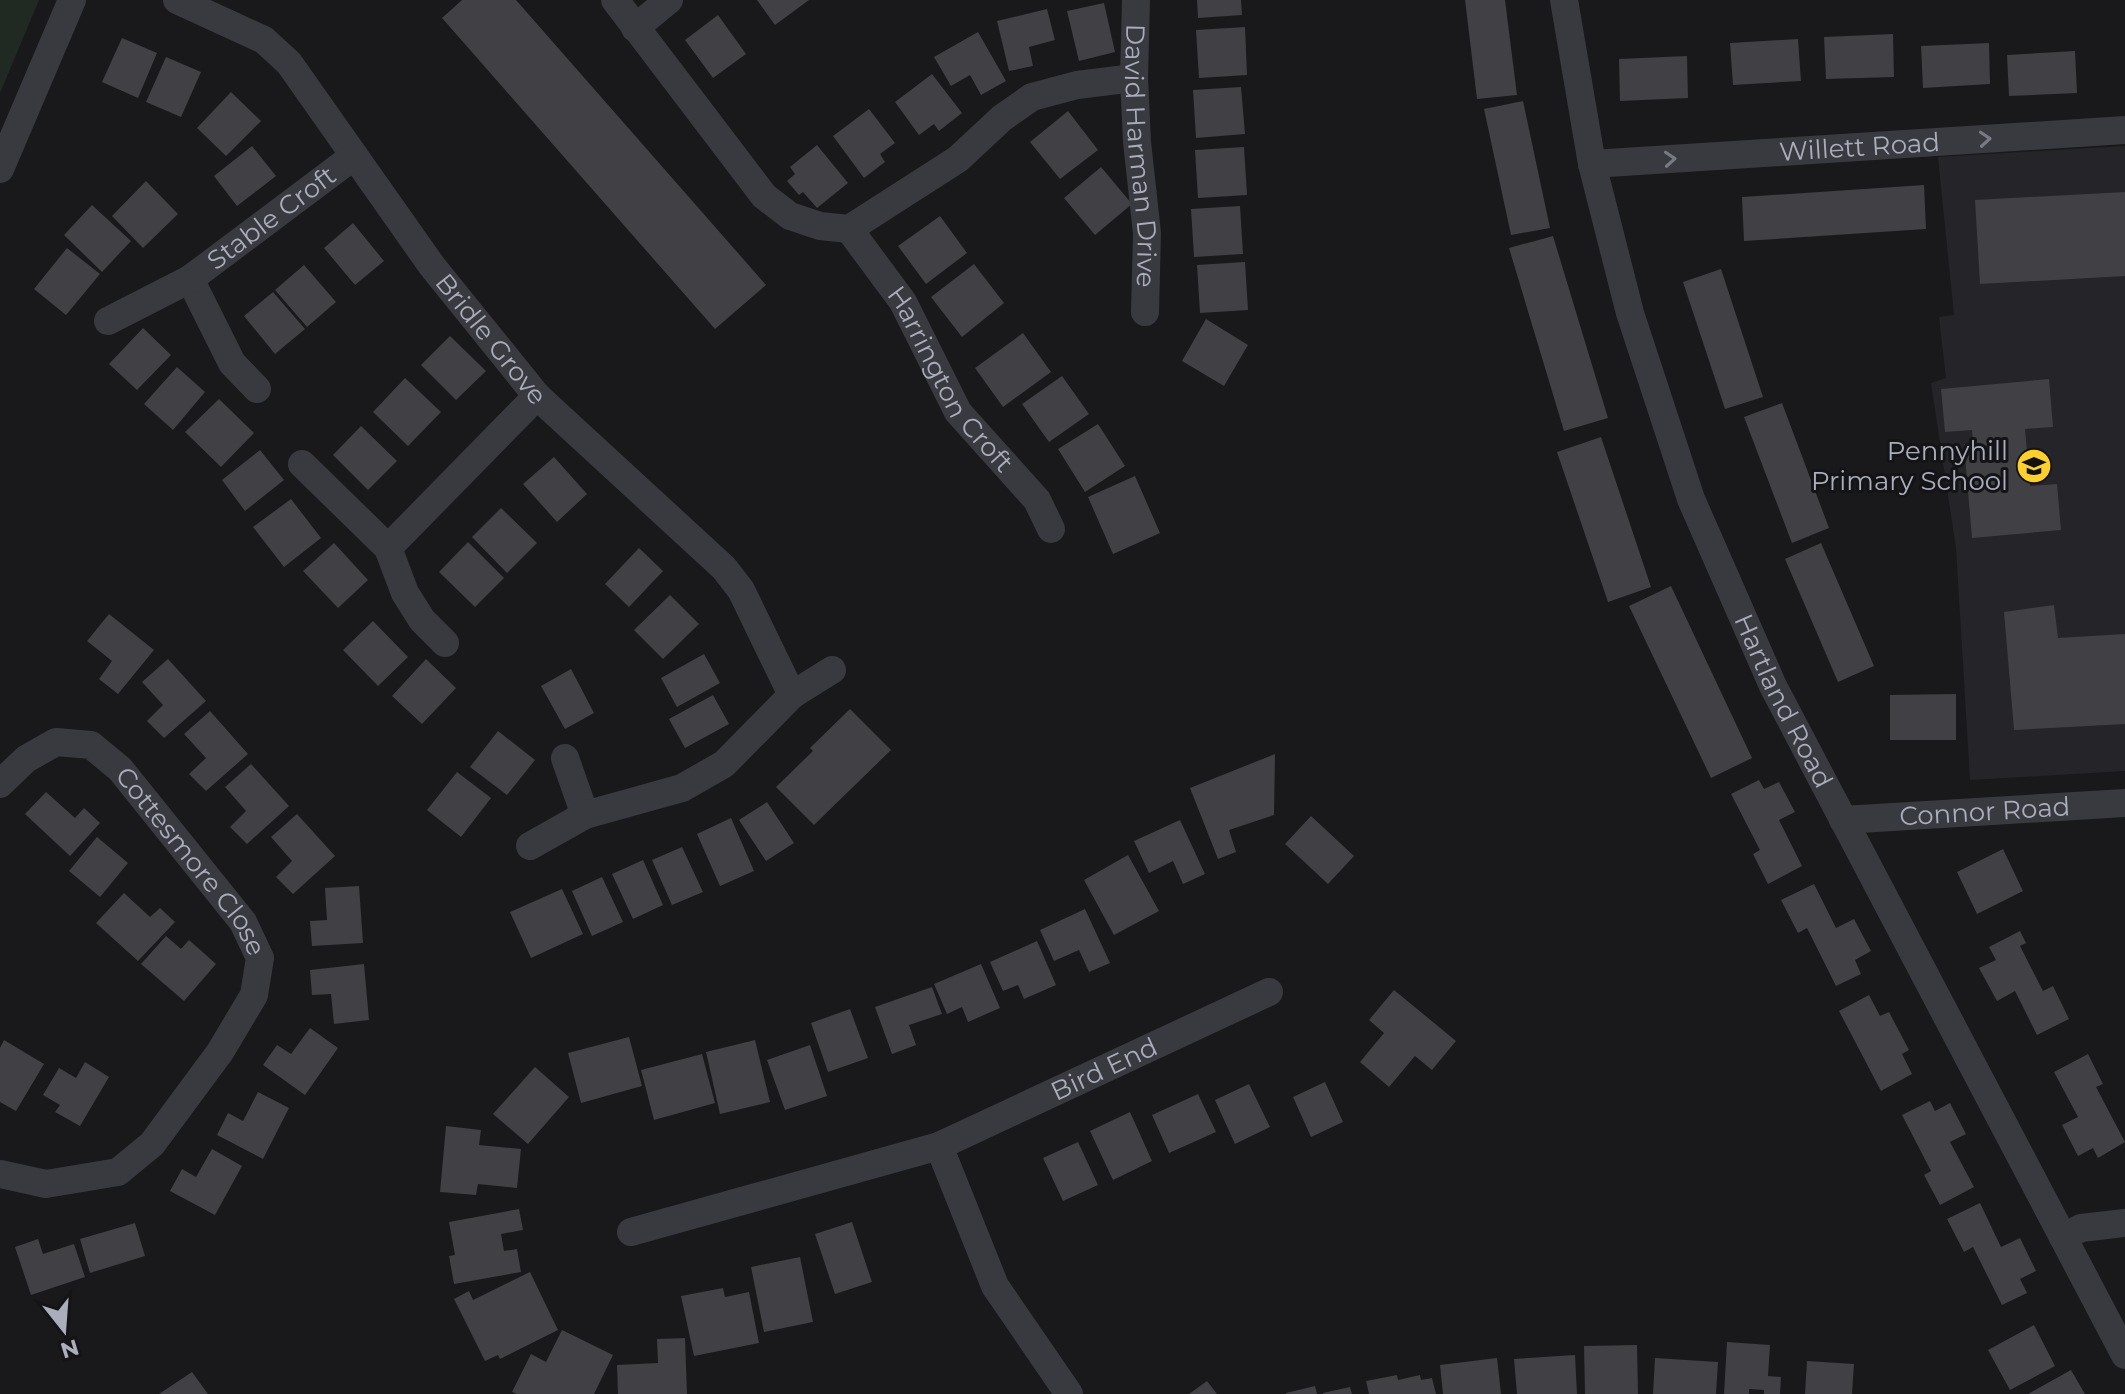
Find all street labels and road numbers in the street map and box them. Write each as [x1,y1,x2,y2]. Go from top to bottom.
street label: David Harman Drive [1118,23,1164,288]
street label: Willett Road [1778,126,1941,168]
street label: Stable Croft [201,159,342,277]
street label: Bridle Grove [428,267,554,411]
street label: Harrington Croft [881,280,1020,479]
street label: Hartland Road [1727,609,1840,794]
street label: Cottesmore Close [109,760,272,961]
street label: Connor Road [1898,790,2071,833]
street label: Bird End [1046,1030,1162,1108]

